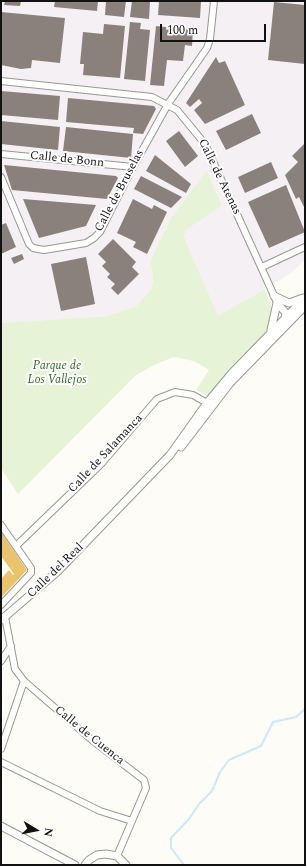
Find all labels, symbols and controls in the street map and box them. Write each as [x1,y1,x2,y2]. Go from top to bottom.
scale bar [162,16,268,42]
text: 100 m [167,21,198,40]
street label: Calle de Atenas [194,137,244,217]
street label: Calle de Bruselas [92,148,148,234]
street label: Calle de Bonn [29,149,105,171]
park label: Parque de Los Vallejos [28,360,86,388]
street label: Calle de Salamanca [66,412,146,496]
street label: Calle del Real [25,541,87,601]
street label: Calle de Cuenca [51,703,127,769]
north arrow [16,810,56,850]
text: N [39,826,57,838]

